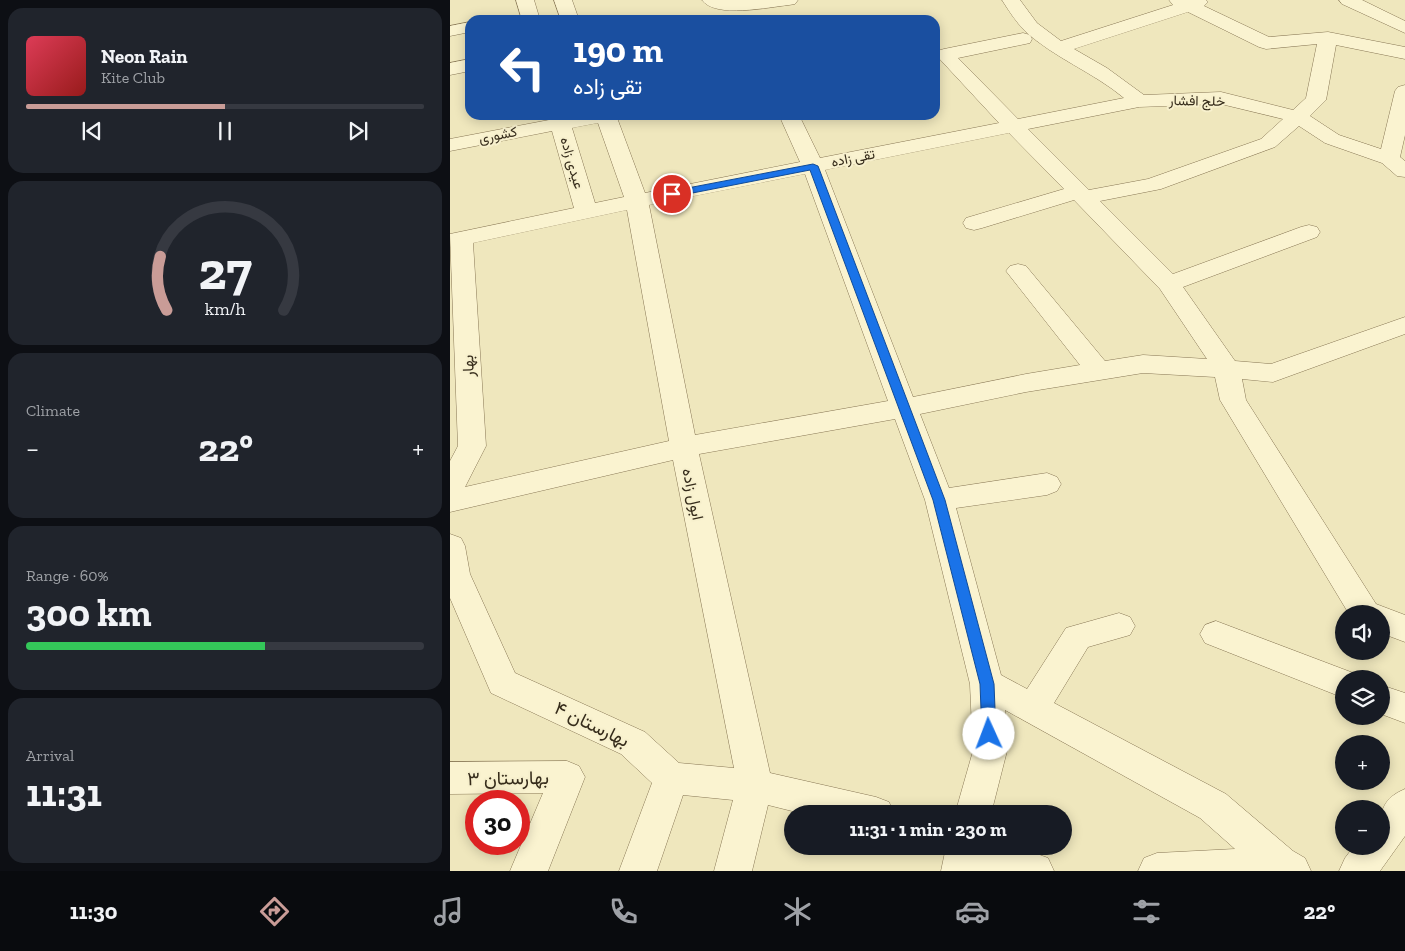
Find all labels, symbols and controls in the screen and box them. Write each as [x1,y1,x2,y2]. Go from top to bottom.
text: 190 m [573,29,663,71]
icon: left [490,35,555,100]
text: Neon Rain [101,45,188,68]
text: Kite Club [101,68,165,87]
text: تقی زاده [573,73,642,100]
street label: خلج افشار [1168,92,1225,112]
icon: previous [78,117,106,145]
icon: pause [211,117,239,145]
icon: next [344,117,372,145]
street label: کشوری [477,123,519,147]
street label: عیدی زاده [556,135,588,191]
street label: تقی زاده [830,145,877,171]
pin [651,173,693,215]
icon: arrive [658,180,686,208]
text: 27 [198,240,252,302]
text: km/h [205,298,245,320]
street label: بهار [458,354,479,379]
text: Climate [26,401,80,420]
text: 22° [198,425,253,471]
text: − [26,432,39,465]
text: + [412,432,424,465]
street label: ابول زاده [677,466,708,522]
text: Range · 60% [26,566,109,585]
text: 300 km [26,590,151,636]
map controls [1335,605,1390,855]
button: sound [1335,605,1390,660]
button: layers [1335,670,1390,725]
street label: بهارستان ۴ [551,696,633,752]
position arrow [962,707,1014,759]
button: + [1335,735,1390,790]
text: Arrival [26,746,74,765]
street label: بهارستان ۳ [467,766,549,790]
text: 11:31 [26,770,102,816]
speed limit sign: 30 [465,790,530,855]
button: − [1335,800,1390,855]
text: 11:31 · 1 min · 230 m [849,818,1007,841]
icon: directions [257,894,292,929]
icon: music [431,894,466,929]
icon: phone [606,894,641,929]
icon: climate [780,894,815,929]
icon: car [955,894,990,929]
icon: filters [1129,894,1164,929]
text: 11:30 [70,898,117,925]
text: 22° [1304,898,1335,925]

